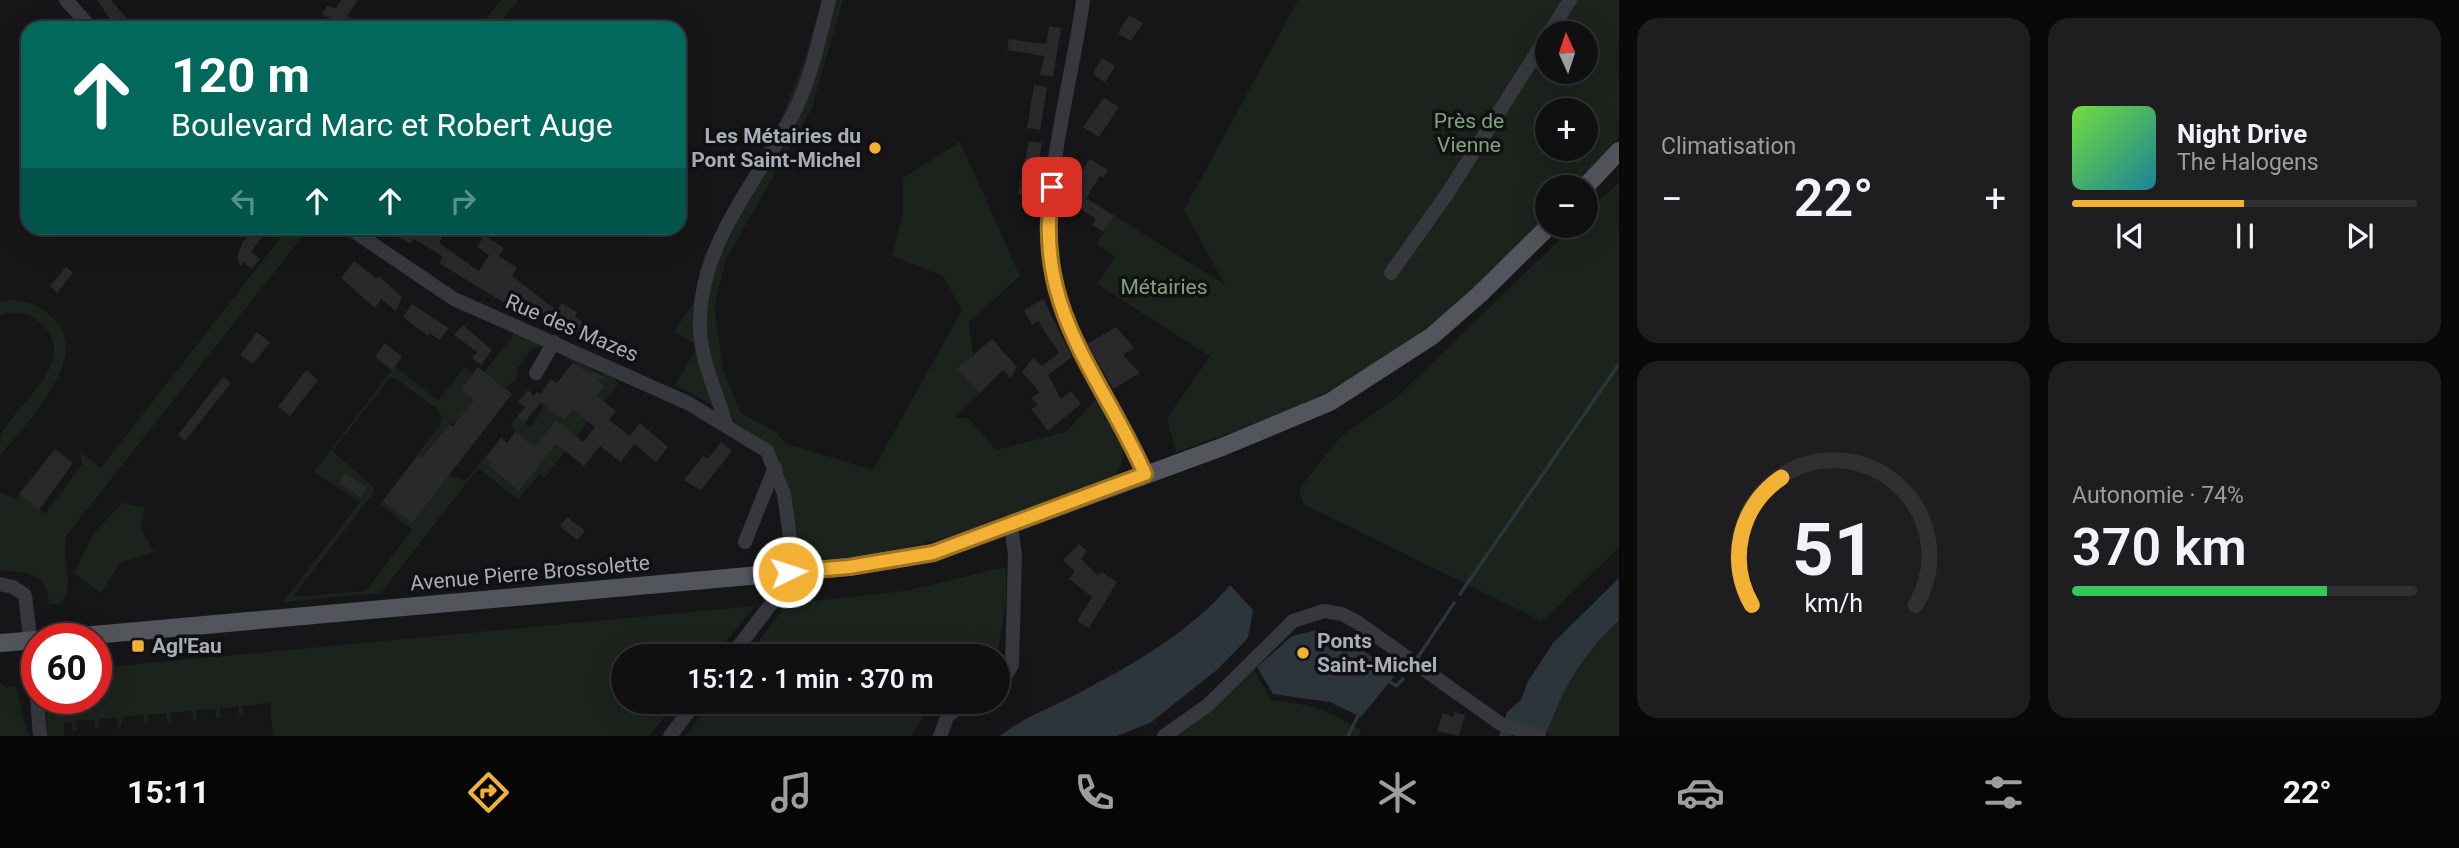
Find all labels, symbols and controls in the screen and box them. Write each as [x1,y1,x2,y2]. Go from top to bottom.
north arrow [1535,21,1598,84]
map controls [1535,21,1598,238]
text: 120 m [171,47,310,104]
icon: ahead [56,49,147,140]
button: + [1535,98,1598,161]
text: Boulevard Marc et Robert Auge [171,106,613,144]
park label: Près de Vienne [1434,109,1504,157]
text: Night Drive [2177,119,2307,149]
place label: Les Métairies du Pont Saint-Michel [691,124,861,172]
text: Climatisation [1661,133,1796,160]
marker: Les Métairies du Pont Saint-Michel [867,140,883,156]
text: The Halogens [2177,149,2319,176]
pin [1022,157,1082,217]
icon: arrive [1033,168,1071,206]
text: 22° [1794,168,1873,229]
button: − [1535,175,1598,238]
text: − [1661,177,1683,221]
text: + [1984,177,2006,221]
icon: left [225,182,263,220]
icon: ahead [298,182,336,220]
icon: ahead [371,182,409,220]
icon: right [444,182,482,220]
icon: previous [2111,217,2149,255]
icon: pause [2226,217,2264,255]
icon: next [2341,217,2379,255]
park label: Métairies [1120,275,1208,299]
street label: Rue des Mazes [502,289,642,367]
text: Autonomie · 74% [2072,482,2244,509]
text: 51 [1792,508,1875,594]
text: 370 km [2072,517,2247,578]
position arrow [751,535,825,609]
street label: Avenue Pierre Brossolette [409,551,651,595]
text: km/h [1804,589,1863,618]
speed limit sign: 60 [21,623,112,714]
place label: Ponts Saint-Michel [1317,629,1437,677]
place label: Agl'Eau [152,634,222,658]
marker: Agl'Eau [130,638,146,654]
marker: Ponts Saint-Michel [1295,645,1311,661]
text: 15:12 · 1 min · 370 m [687,664,934,694]
icon: directions [464,768,513,817]
icon: music [767,768,816,817]
icon: phone [1070,768,1119,817]
icon: climate [1373,768,1422,817]
icon: car [1676,768,1725,817]
icon: filters [1979,768,2028,817]
text: 15:11 [127,773,210,811]
text: 22° [2283,773,2332,811]

